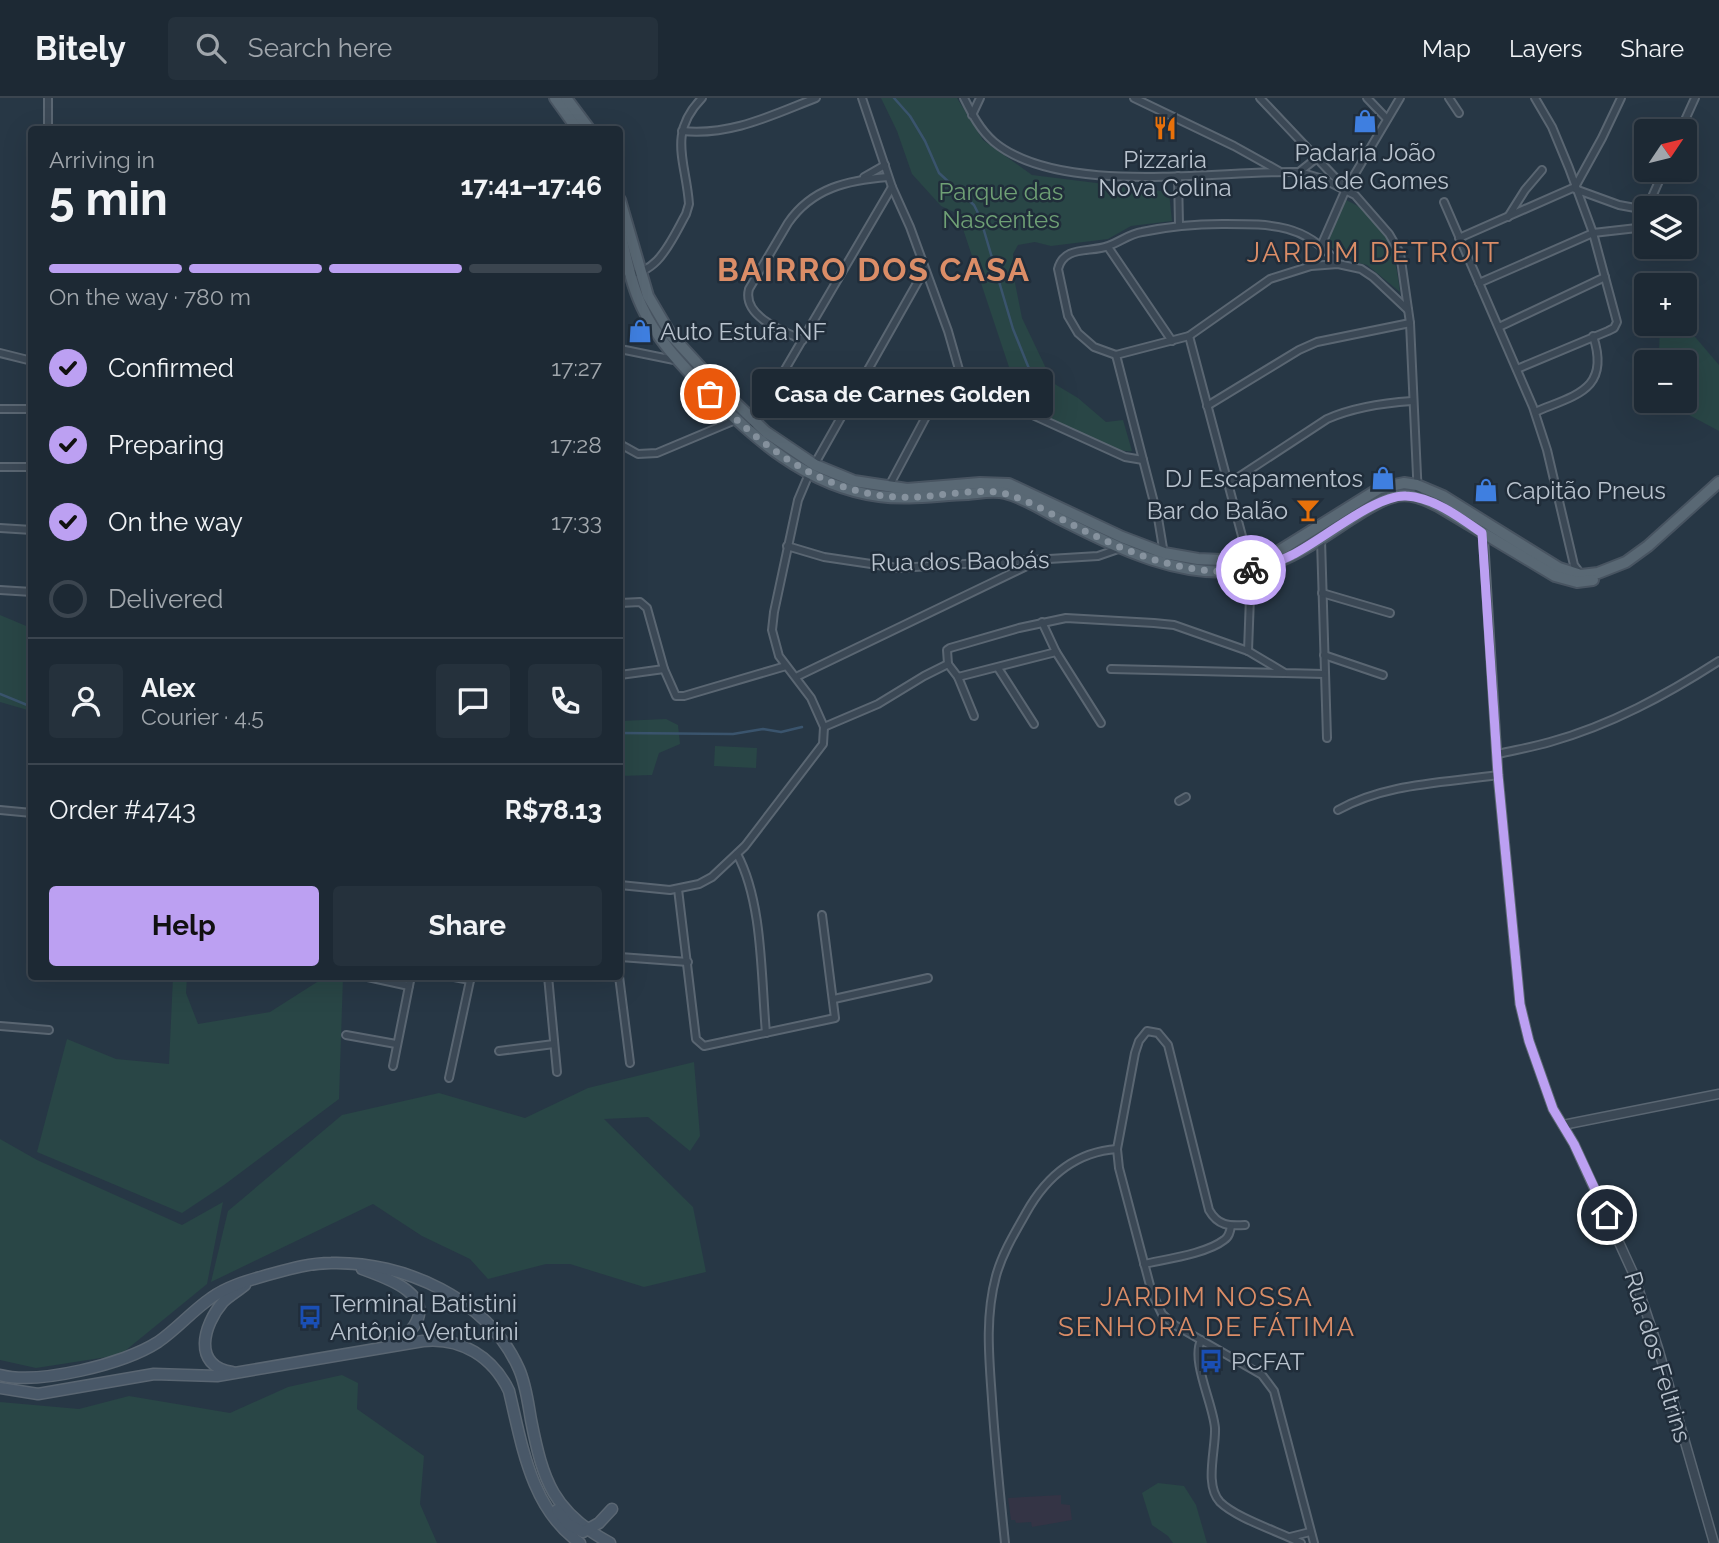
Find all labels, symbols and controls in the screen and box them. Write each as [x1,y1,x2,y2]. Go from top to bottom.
search box [168,17,658,80]
text: Bitely [35,29,126,68]
icon: search [192,29,230,67]
text: Search here [248,33,392,63]
text: Map [1422,34,1471,63]
text: Layers [1509,34,1582,63]
text: Share [1620,34,1684,63]
shop icon: Padaria João Dias de Gomes [1351,107,1379,135]
restaurant icon: Pizzaria Nova Colina [1151,114,1179,142]
north arrow [1634,119,1698,182]
map controls [1634,119,1697,413]
place label: Padaria João Dias de Gomes [1281,138,1449,195]
place label: Pizzaria Nova Colina [1098,145,1232,202]
text: Arriving in [49,146,155,173]
text: 17:41–17:46 [460,171,602,201]
text: 5 min [49,172,168,226]
park label: Parque das Nascentes [939,177,1063,234]
button: layers [1634,196,1697,259]
district label: JARDIM DETROIT [1247,236,1501,269]
district label: BAIRRO DOS CASA [717,251,1031,288]
button: + [1634,273,1697,336]
text: On the way · 780 m [49,283,251,310]
shop icon: Auto Estufa NF [626,317,654,345]
place label: Auto Estufa NF [660,317,827,346]
icon: check [49,349,87,387]
button: − [1634,350,1697,413]
text: Confirmed [108,353,234,383]
text: 17:27 [551,354,602,381]
pin [680,364,740,424]
callout: Casa de Carnes Golden [752,370,1053,418]
icon: bag [691,375,729,413]
text: Casa de Carnes Golden [774,380,1031,407]
icon: check [49,426,87,464]
text: Preparing [108,430,224,460]
text: 17:28 [550,431,602,458]
place label: DJ Escapamentos [1165,464,1363,493]
shop icon: DJ Escapamentos [1369,464,1397,492]
shop icon: Capitão Pneus [1472,476,1500,504]
place label: Capitão Pneus [1506,476,1666,505]
place label: Bar do Balão [1147,496,1288,525]
bar icon: Bar do Balão [1294,496,1322,524]
icon: check [49,503,87,541]
text: On the way [108,507,243,537]
text: 17:33 [551,508,602,535]
courier [1216,535,1286,605]
street label: Rua dos Baobás [870,545,1050,577]
icon: bike [1232,551,1270,589]
text: Delivered [108,584,223,614]
button: person [49,664,123,738]
button: chat [436,664,510,738]
button: phone [528,664,602,738]
text: Alex [141,673,196,703]
text: Courier · 4.5 [141,703,264,730]
text: Order #4743 [49,795,196,825]
text: R$78.13 [505,795,602,825]
button: Help [49,886,319,966]
button: Share [333,886,602,966]
pin [1577,1185,1637,1245]
icon: home [1588,1196,1626,1234]
street label: Rua dos Feltrins [1618,1268,1698,1446]
district label: JARDIM NOSSA SENHORA DE FÁTIMA [1058,1282,1356,1342]
place label: Terminal Batistini Antônio Venturini [330,1289,519,1346]
bus stop icon: Terminal Batistini Antônio Venturini [296,1303,324,1331]
bus stop icon: PCFAT [1197,1347,1225,1375]
place label: PCFAT [1231,1347,1305,1376]

